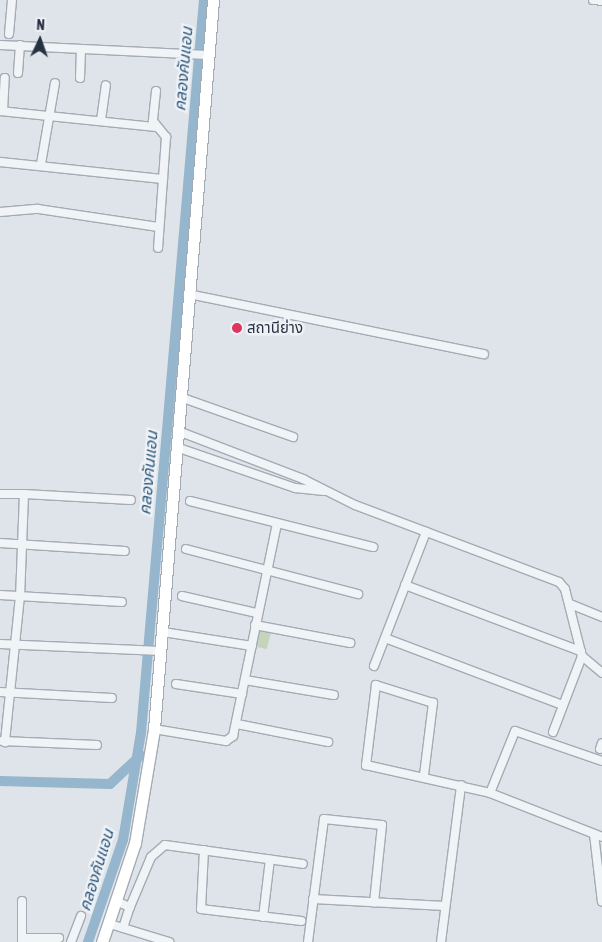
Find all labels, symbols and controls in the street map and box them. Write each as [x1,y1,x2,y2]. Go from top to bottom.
north arrow [15,15,65,65]
text: N [36,17,45,33]
water label: คลองคันแอน [170,26,196,112]
place label: สถานีย่าง [247,319,303,337]
marker: สถานีย่าง [231,322,243,334]
water label: คลองคันแอน [135,430,161,516]
water label: คลองคันแอน [74,827,118,913]

